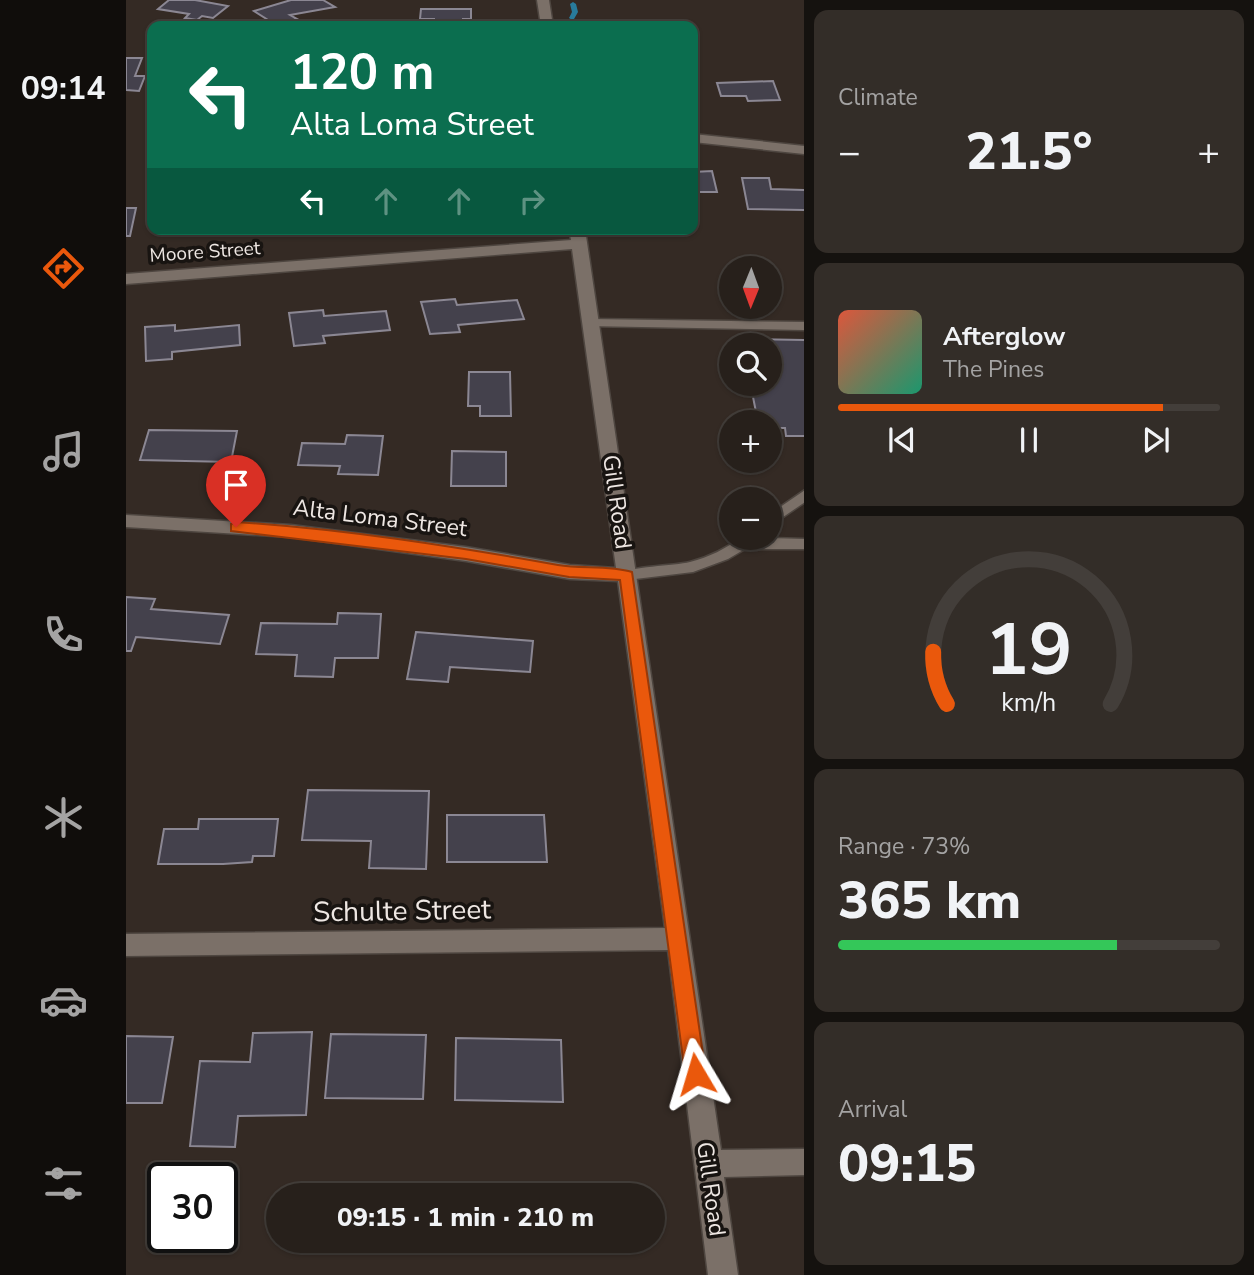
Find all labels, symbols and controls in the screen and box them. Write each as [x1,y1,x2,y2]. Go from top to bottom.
text: 120 m [290,39,434,106]
icon: left [175,49,266,140]
text: 09:14 [21,67,105,110]
text: Climate [838,82,918,113]
text: Alta Loma Street [290,103,534,146]
text: 21.5° [965,116,1093,187]
text: − [838,127,861,178]
text: + [1197,127,1220,178]
icon: left [294,182,332,220]
icon: ahead [367,182,405,220]
icon: ahead [440,182,478,220]
icon: right [513,182,551,220]
street label: Moore Street [149,235,262,269]
icon: directions [39,244,88,293]
north arrow [719,256,782,318]
map controls [719,256,782,550]
text: Afterglow [943,319,1066,354]
button: search [719,333,782,396]
text: The Pines [943,354,1044,385]
button: + [719,410,782,473]
icon: previous [883,421,921,459]
icon: pause [1010,421,1048,459]
icon: next [1137,421,1175,459]
icon: music [39,427,88,476]
street label: Gill Road [595,453,639,551]
pin [206,455,266,527]
icon: arrive [217,466,255,504]
button: − [719,487,782,550]
street label: Alta Loma Street [291,492,470,544]
text: 19 [985,600,1073,700]
icon: phone [39,610,88,659]
text: km/h [1001,685,1057,719]
icon: climate [39,793,88,842]
text: Range · 73% [838,831,970,862]
text: 365 km [838,865,1021,936]
street label: Schulte Street [313,890,492,932]
icon: car [39,976,88,1025]
position arrow [659,1037,733,1111]
text: Arrival [838,1094,907,1125]
text: 09:15 [838,1128,976,1199]
street label: Gill Road [689,1140,733,1238]
icon: filters [39,1159,88,1208]
speed limit sign: 30 [147,1162,238,1253]
text: 09:15 · 1 min · 210 m [337,1200,594,1235]

